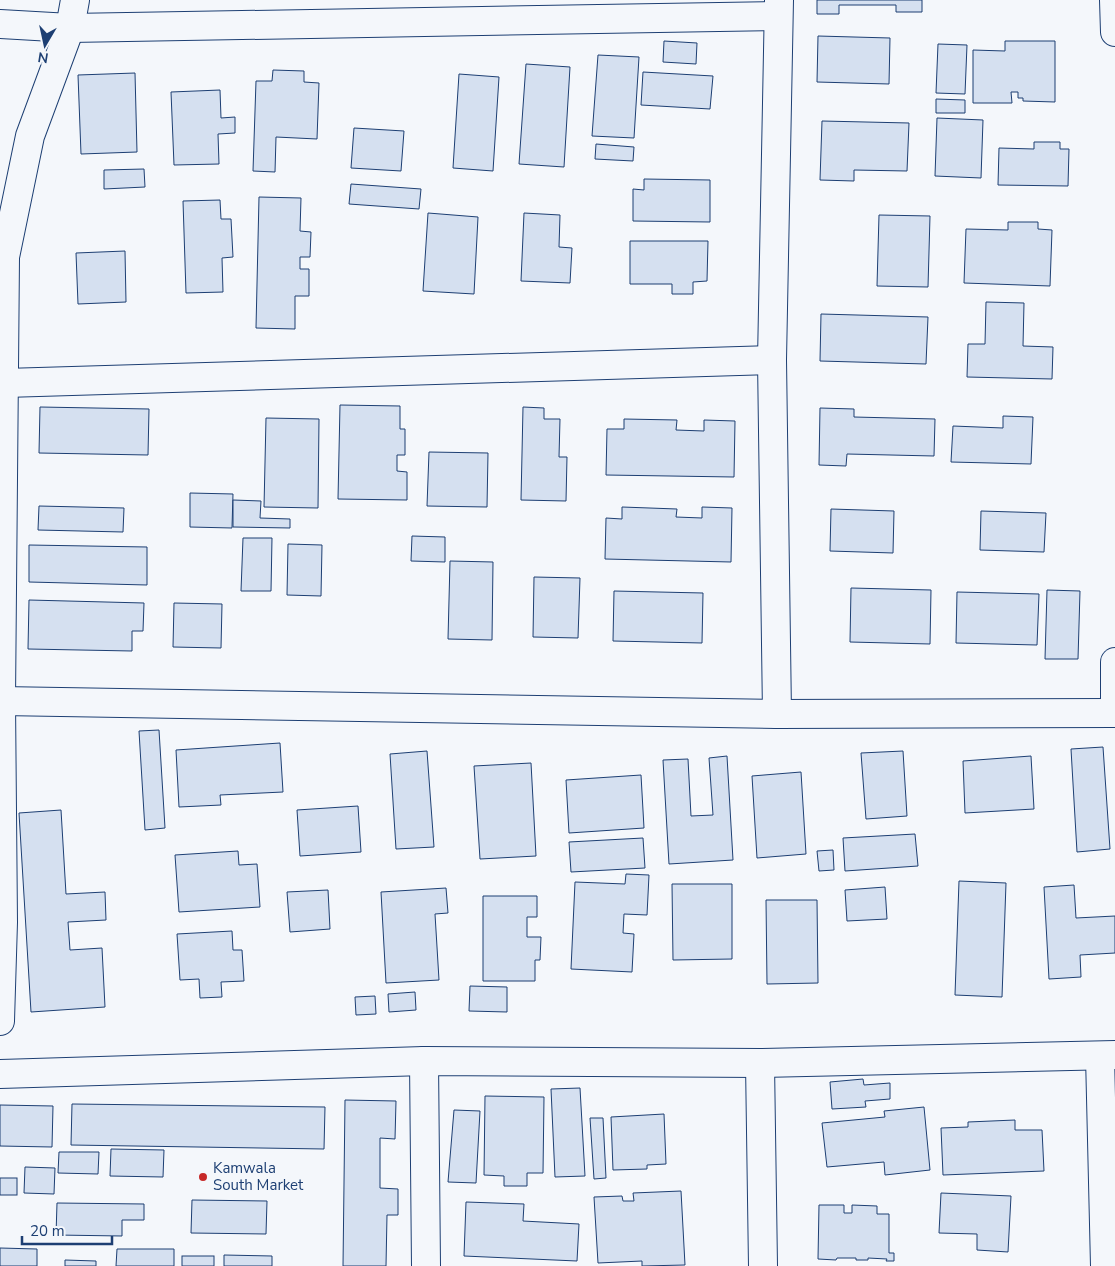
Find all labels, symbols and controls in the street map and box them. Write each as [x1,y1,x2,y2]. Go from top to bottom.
north arrow [20,20,70,70]
text: N [36,47,50,68]
place label: Kamwala South Market [213,1158,304,1195]
marker: Kamwala South Market [197,1171,209,1183]
scale bar [22,1214,112,1246]
text: 20 m [30,1221,65,1241]

